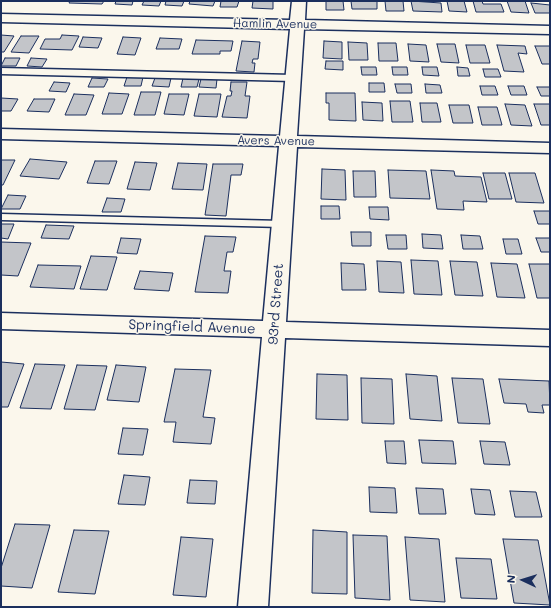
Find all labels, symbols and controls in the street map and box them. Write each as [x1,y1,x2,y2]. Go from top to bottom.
street label: Hamlin Avenue [233,16,317,32]
street label: Avers Avenue [237,133,315,149]
street label: 93rd Street [265,263,287,345]
street label: Springfield Avenue [128,316,256,338]
north arrow [503,560,543,600]
text: N [503,574,518,584]

